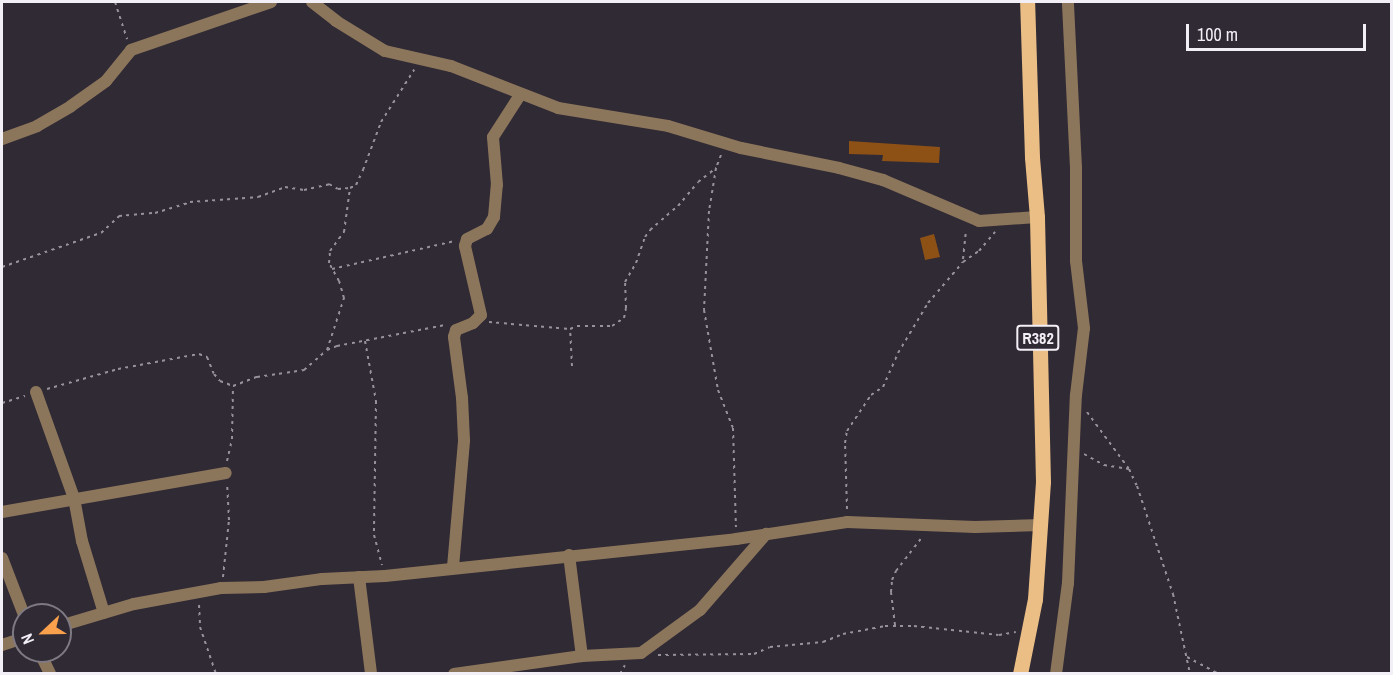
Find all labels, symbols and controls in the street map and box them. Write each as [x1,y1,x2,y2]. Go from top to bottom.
scale bar [1189,12,1369,50]
text: 100 m [1197,22,1238,47]
road number: R382 [1016,325,1060,351]
north arrow [12,603,72,663]
text: N [15,630,39,648]

